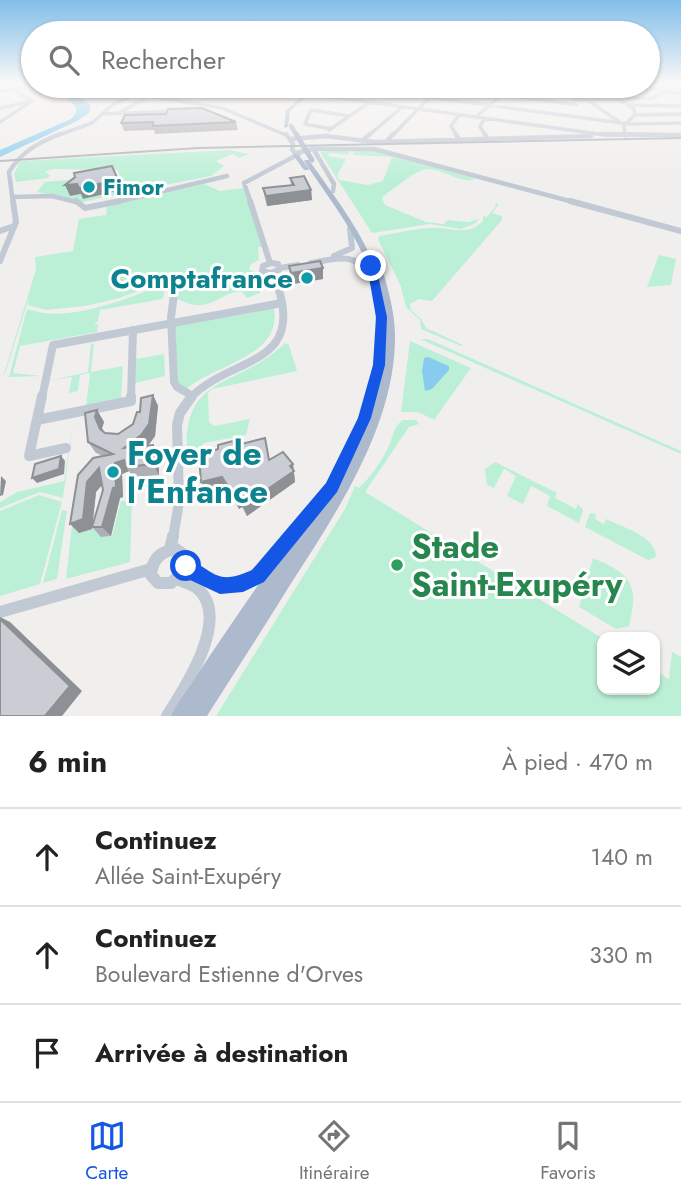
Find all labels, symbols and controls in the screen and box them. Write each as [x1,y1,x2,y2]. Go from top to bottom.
search box [21,21,660,98]
icon: search [45,41,83,79]
text: Rechercher [101,41,225,79]
place label: Fimor [103,170,164,204]
marker: Fimor [81,179,97,195]
route end [355,250,386,281]
place label: Comptafrance [110,258,293,299]
marker: Comptafrance [299,270,315,286]
place label: Foyer de l'Enfance [127,430,268,515]
marker: Foyer de l'Enfance [105,464,121,480]
place label: Stade Saint-Exupéry [411,523,623,608]
route start [170,550,201,581]
marker: Stade Saint-Exupéry [389,557,405,573]
map controls [597,632,660,695]
button: layers [597,632,660,695]
text: 6 min [28,740,107,783]
text: À pied · 470 m [502,745,653,779]
text: Continuez [95,821,217,859]
icon: ahead [28,838,66,876]
text: 140 m [591,840,653,874]
text: Allée Saint-Exupéry [95,859,281,893]
text: Continuez [95,919,217,957]
icon: ahead [28,936,66,974]
text: 330 m [589,938,653,972]
text: Boulevard Estienne d'Orves [95,957,363,991]
icon: arrive [28,1034,66,1072]
text: Arrivée à destination [95,1034,348,1072]
tab: Carte [85,1117,128,1186]
tab: Itinéraire [299,1117,370,1186]
tab: Favoris [540,1117,596,1186]

